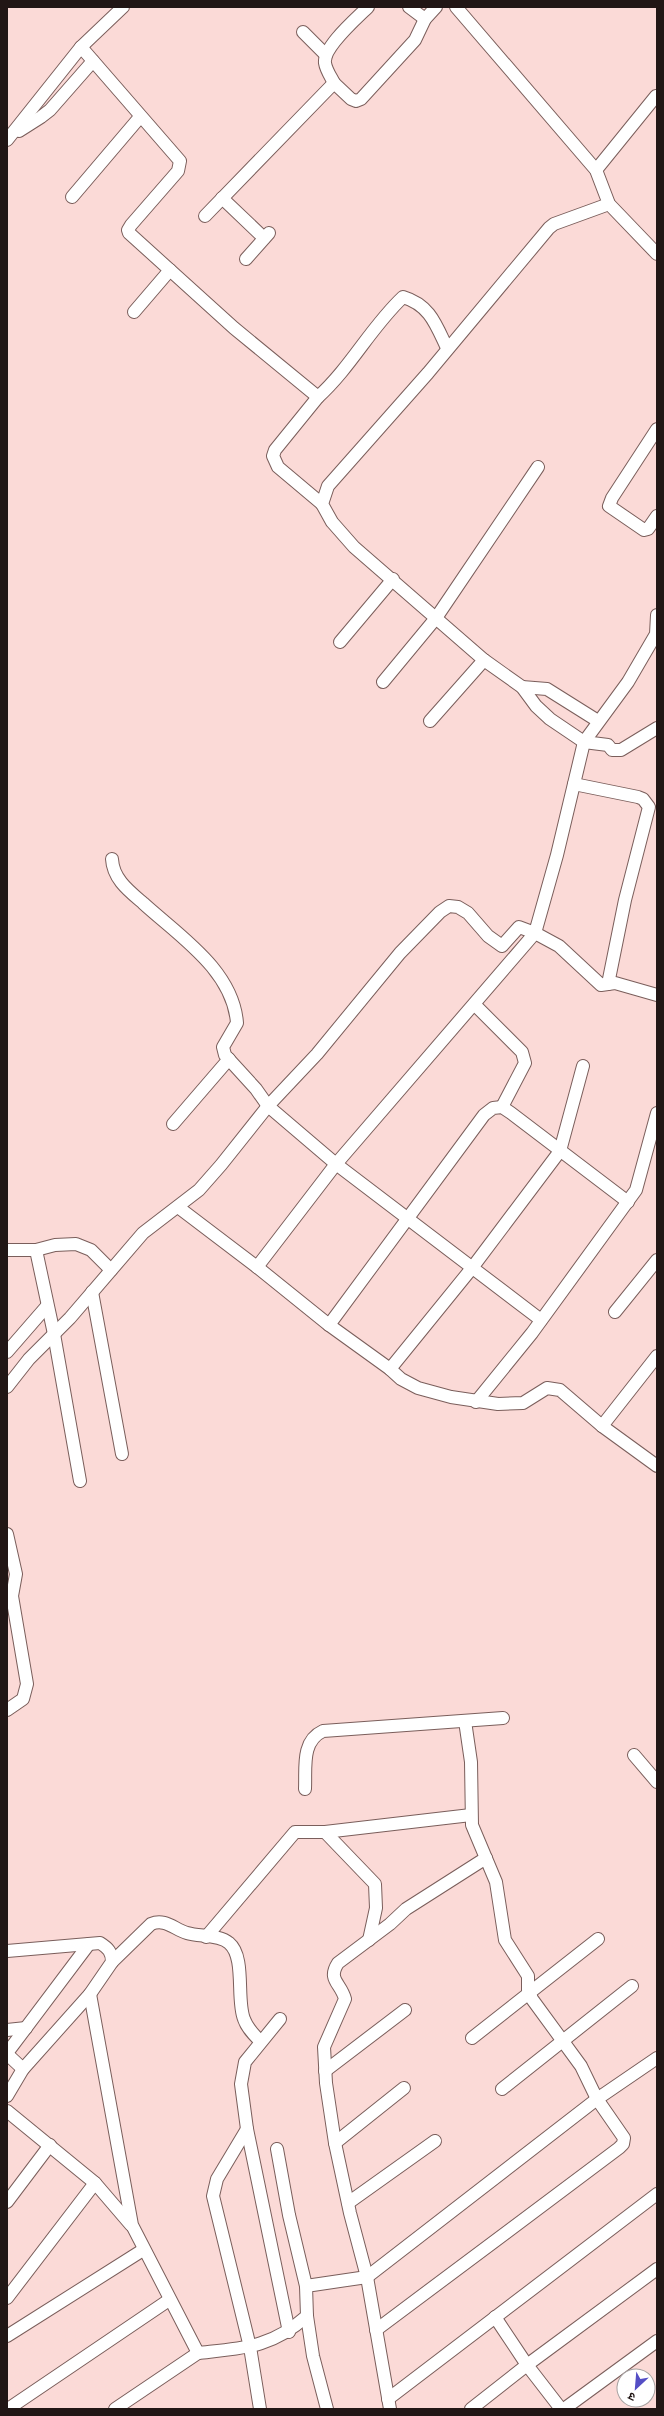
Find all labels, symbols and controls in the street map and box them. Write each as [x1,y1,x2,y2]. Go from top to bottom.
north arrow [616,2368,656,2408]
text: उ [625,2389,638,2405]

